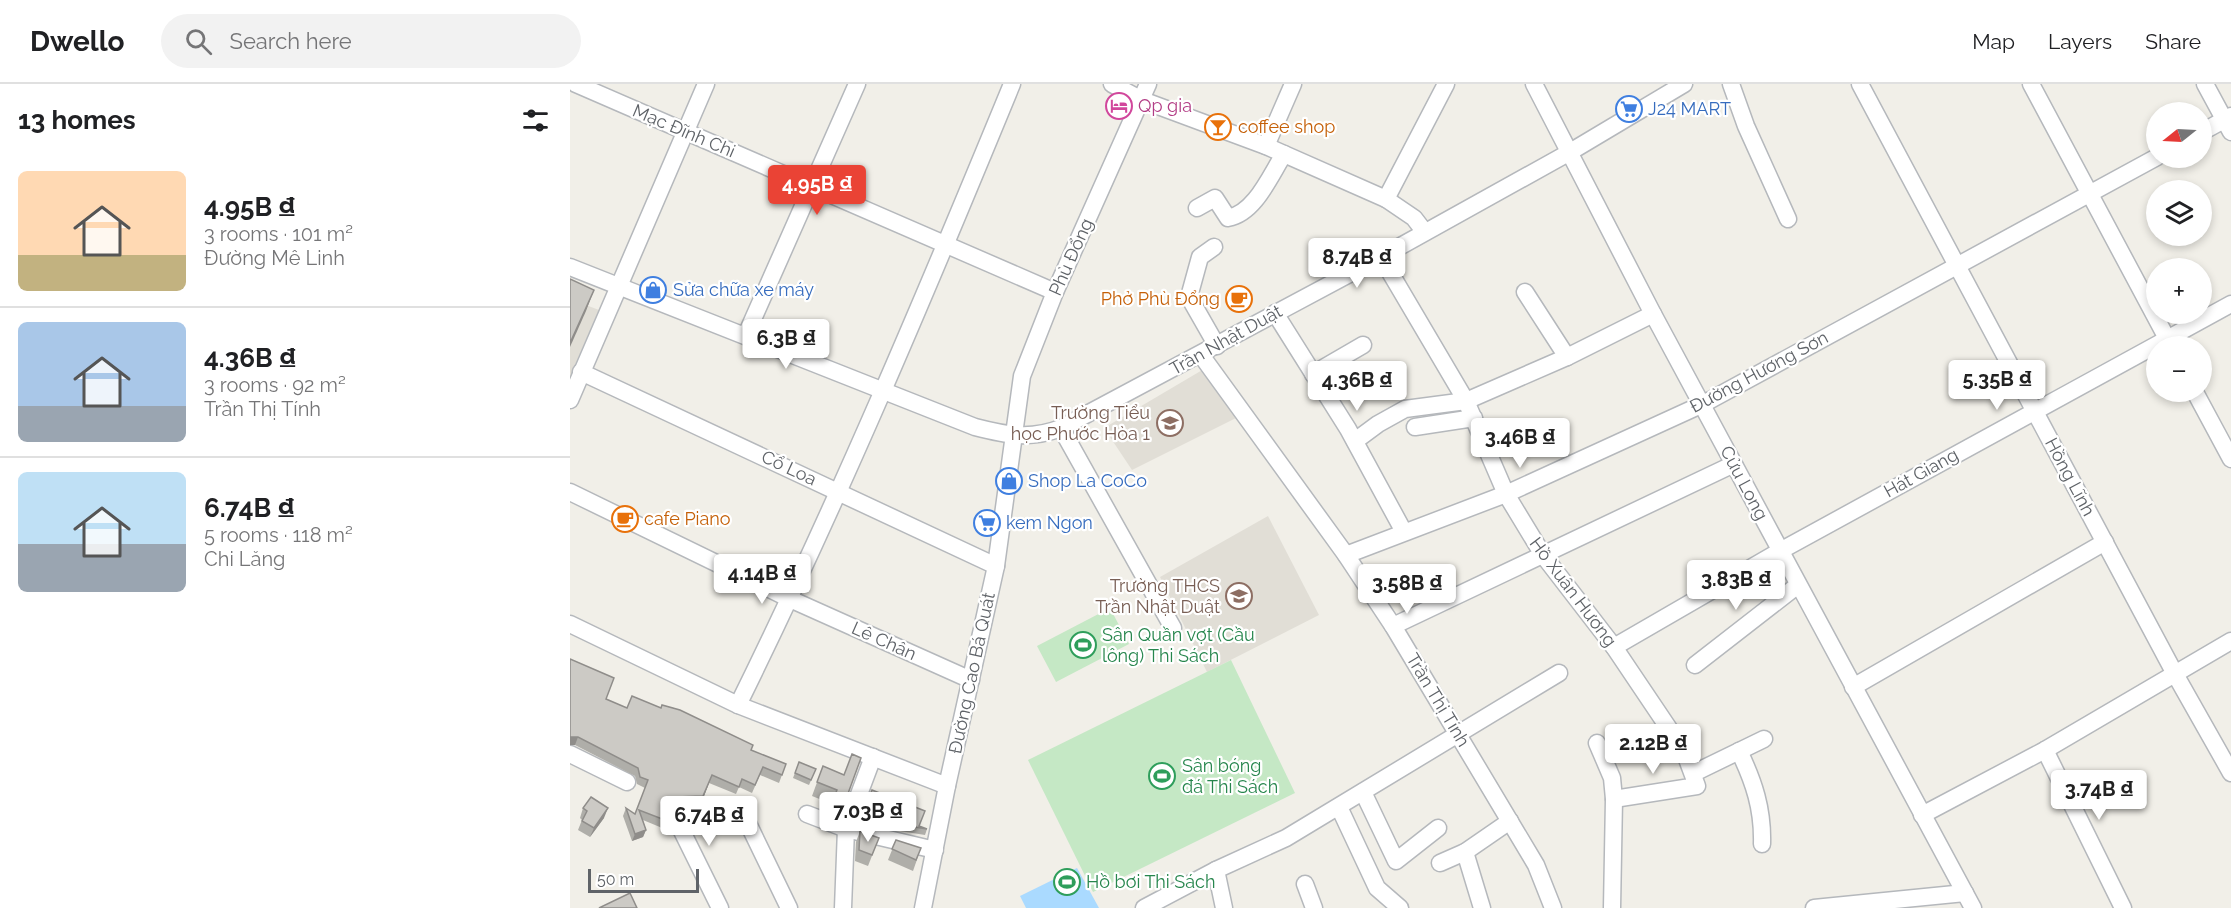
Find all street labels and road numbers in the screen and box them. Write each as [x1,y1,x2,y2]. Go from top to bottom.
street label: Mạc Đĩnh Chi [630,100,739,162]
street label: Phù Đổng [1044,215,1097,299]
street label: Trần Nhật Duật [1166,300,1285,379]
street label: Đường Hương Sơn [1686,326,1832,417]
street label: Hồng Lĩnh [2041,434,2100,519]
street label: Cửu Long [1716,442,1773,523]
street label: Hát Giang [1880,444,1962,502]
street label: Cổ Loa [758,446,820,489]
street label: Hồ Xuân Hương [1526,533,1621,650]
street label: Đường Cao Bá Quát [944,590,999,755]
street label: Lê Chân [849,617,920,664]
street label: Trần Thị Tính [1402,649,1475,750]

